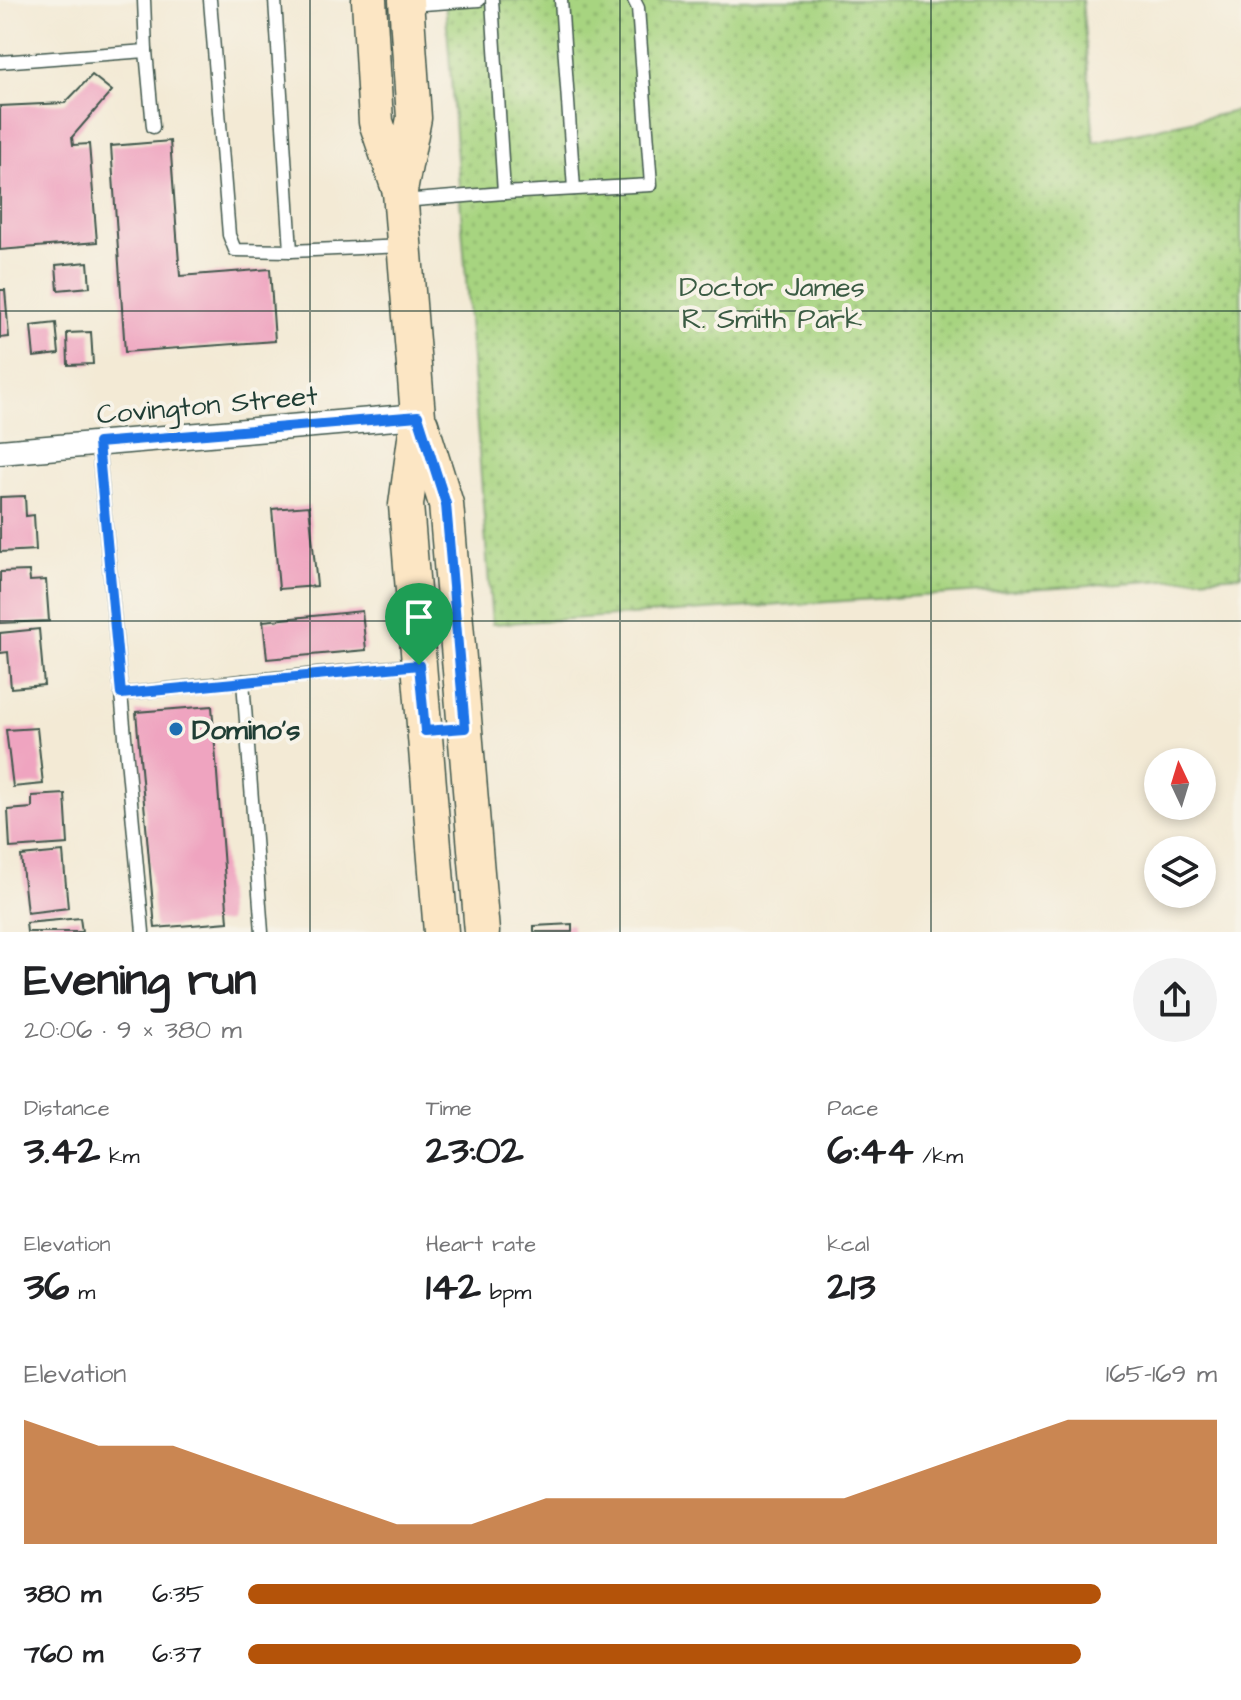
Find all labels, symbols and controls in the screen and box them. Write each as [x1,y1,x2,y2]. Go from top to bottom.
park label: Doctor James R. Smith Park [679,268,865,339]
street label: Covington Street [95,376,320,436]
pin [385,583,453,665]
icon: arrive [397,595,441,639]
place label: Domino's [192,711,300,750]
marker: Domino's [167,720,185,738]
north arrow [1144,748,1216,820]
map controls [1144,748,1216,908]
button: layers [1144,836,1216,908]
text: Evening run [24,951,256,1012]
button: share [1133,958,1217,1042]
text: 20:06 · 9 × 380 m [24,1012,242,1048]
text: Distance [24,1093,110,1124]
text: Time [426,1093,472,1124]
text: Pace [827,1093,878,1124]
text: 3.42 [24,1124,100,1179]
text: 23:02 [426,1124,524,1179]
text: 6:44 [827,1124,914,1179]
text: km [100,1141,140,1172]
text: /km [914,1141,963,1172]
text: Elevation [24,1229,111,1260]
text: Heart rate [426,1229,536,1260]
text: kcal [827,1229,869,1260]
text: 36 [24,1260,69,1315]
text: 142 [426,1260,481,1315]
text: 213 [827,1260,876,1315]
text: m [69,1277,95,1308]
text: bpm [481,1277,531,1308]
text: Elevation [24,1356,126,1392]
text: 165–169 m [1106,1356,1217,1392]
text: 380 m [24,1576,101,1612]
text: 6:35 [152,1576,204,1612]
text: 760 m [24,1636,103,1672]
text: 6:37 [152,1636,202,1672]

